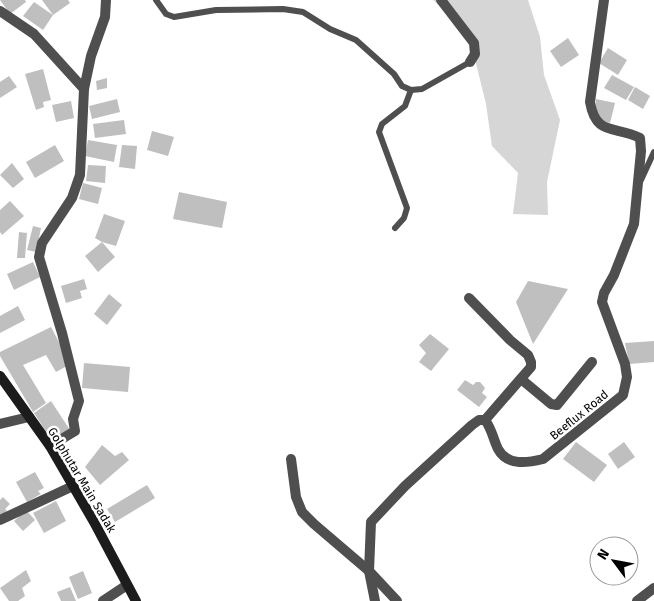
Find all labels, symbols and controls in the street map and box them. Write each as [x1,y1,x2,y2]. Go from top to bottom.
street label: Beeflux Road [547,387,611,443]
street label: Golphutar Main Sadak [45,425,119,536]
north arrow [589,536,639,586]
text: N [594,546,613,563]

